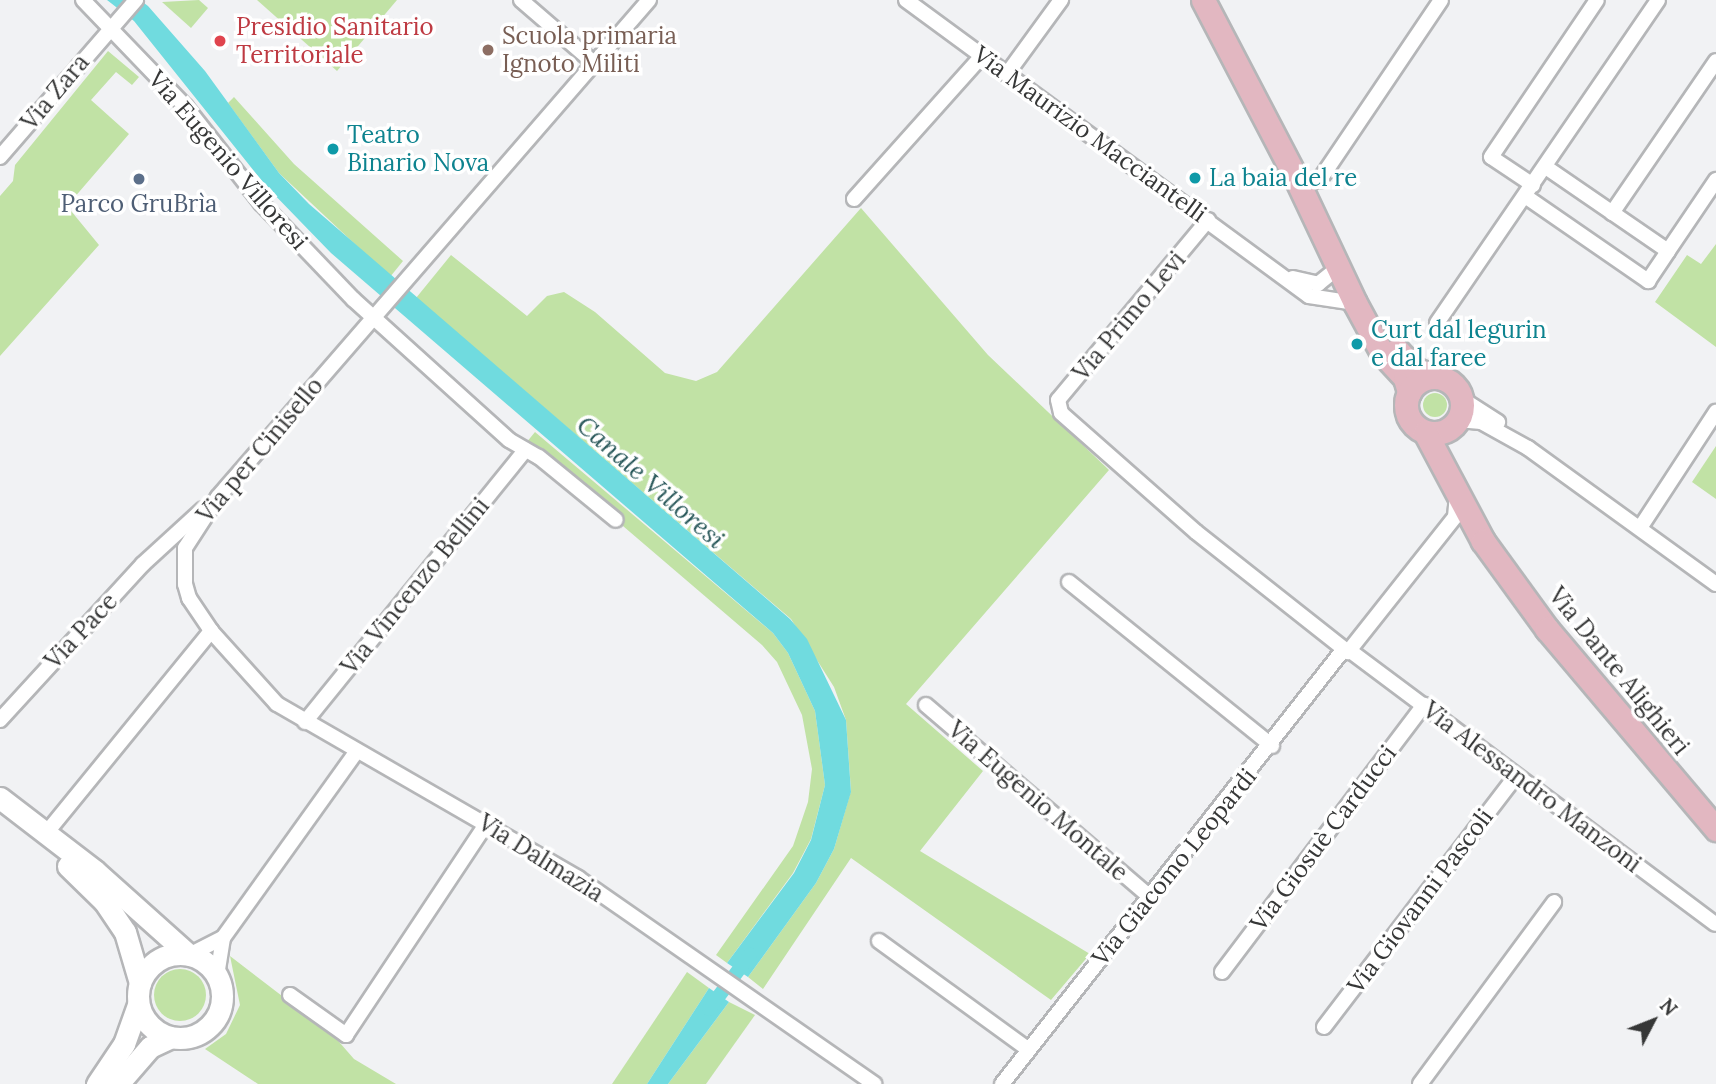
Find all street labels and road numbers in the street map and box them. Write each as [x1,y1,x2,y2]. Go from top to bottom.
street label: Via Maurizio Macciantelli [968,40,1212,228]
street label: Via Zara [15,48,95,136]
street label: Via Eugenio Villoresi [142,65,314,255]
street label: Via Primo Levi [1067,246,1191,386]
street label: Via per Cinisello [191,371,329,529]
street label: Via Vincenzo Bellini [335,492,495,680]
street label: Via Dante Alighieri [1543,581,1695,761]
street label: Via Pace [39,587,123,675]
street label: Via Alessandro Manzoni [1417,696,1647,878]
street label: Via Eugenio Montale [942,715,1134,887]
street label: Via Giosuè Carducci [1244,740,1402,936]
street label: Via Giacomo Leopardi [1086,763,1262,971]
street label: Via Giovanni Pascoli [1341,803,1499,999]
street label: Via Dalmazia [473,808,609,908]

